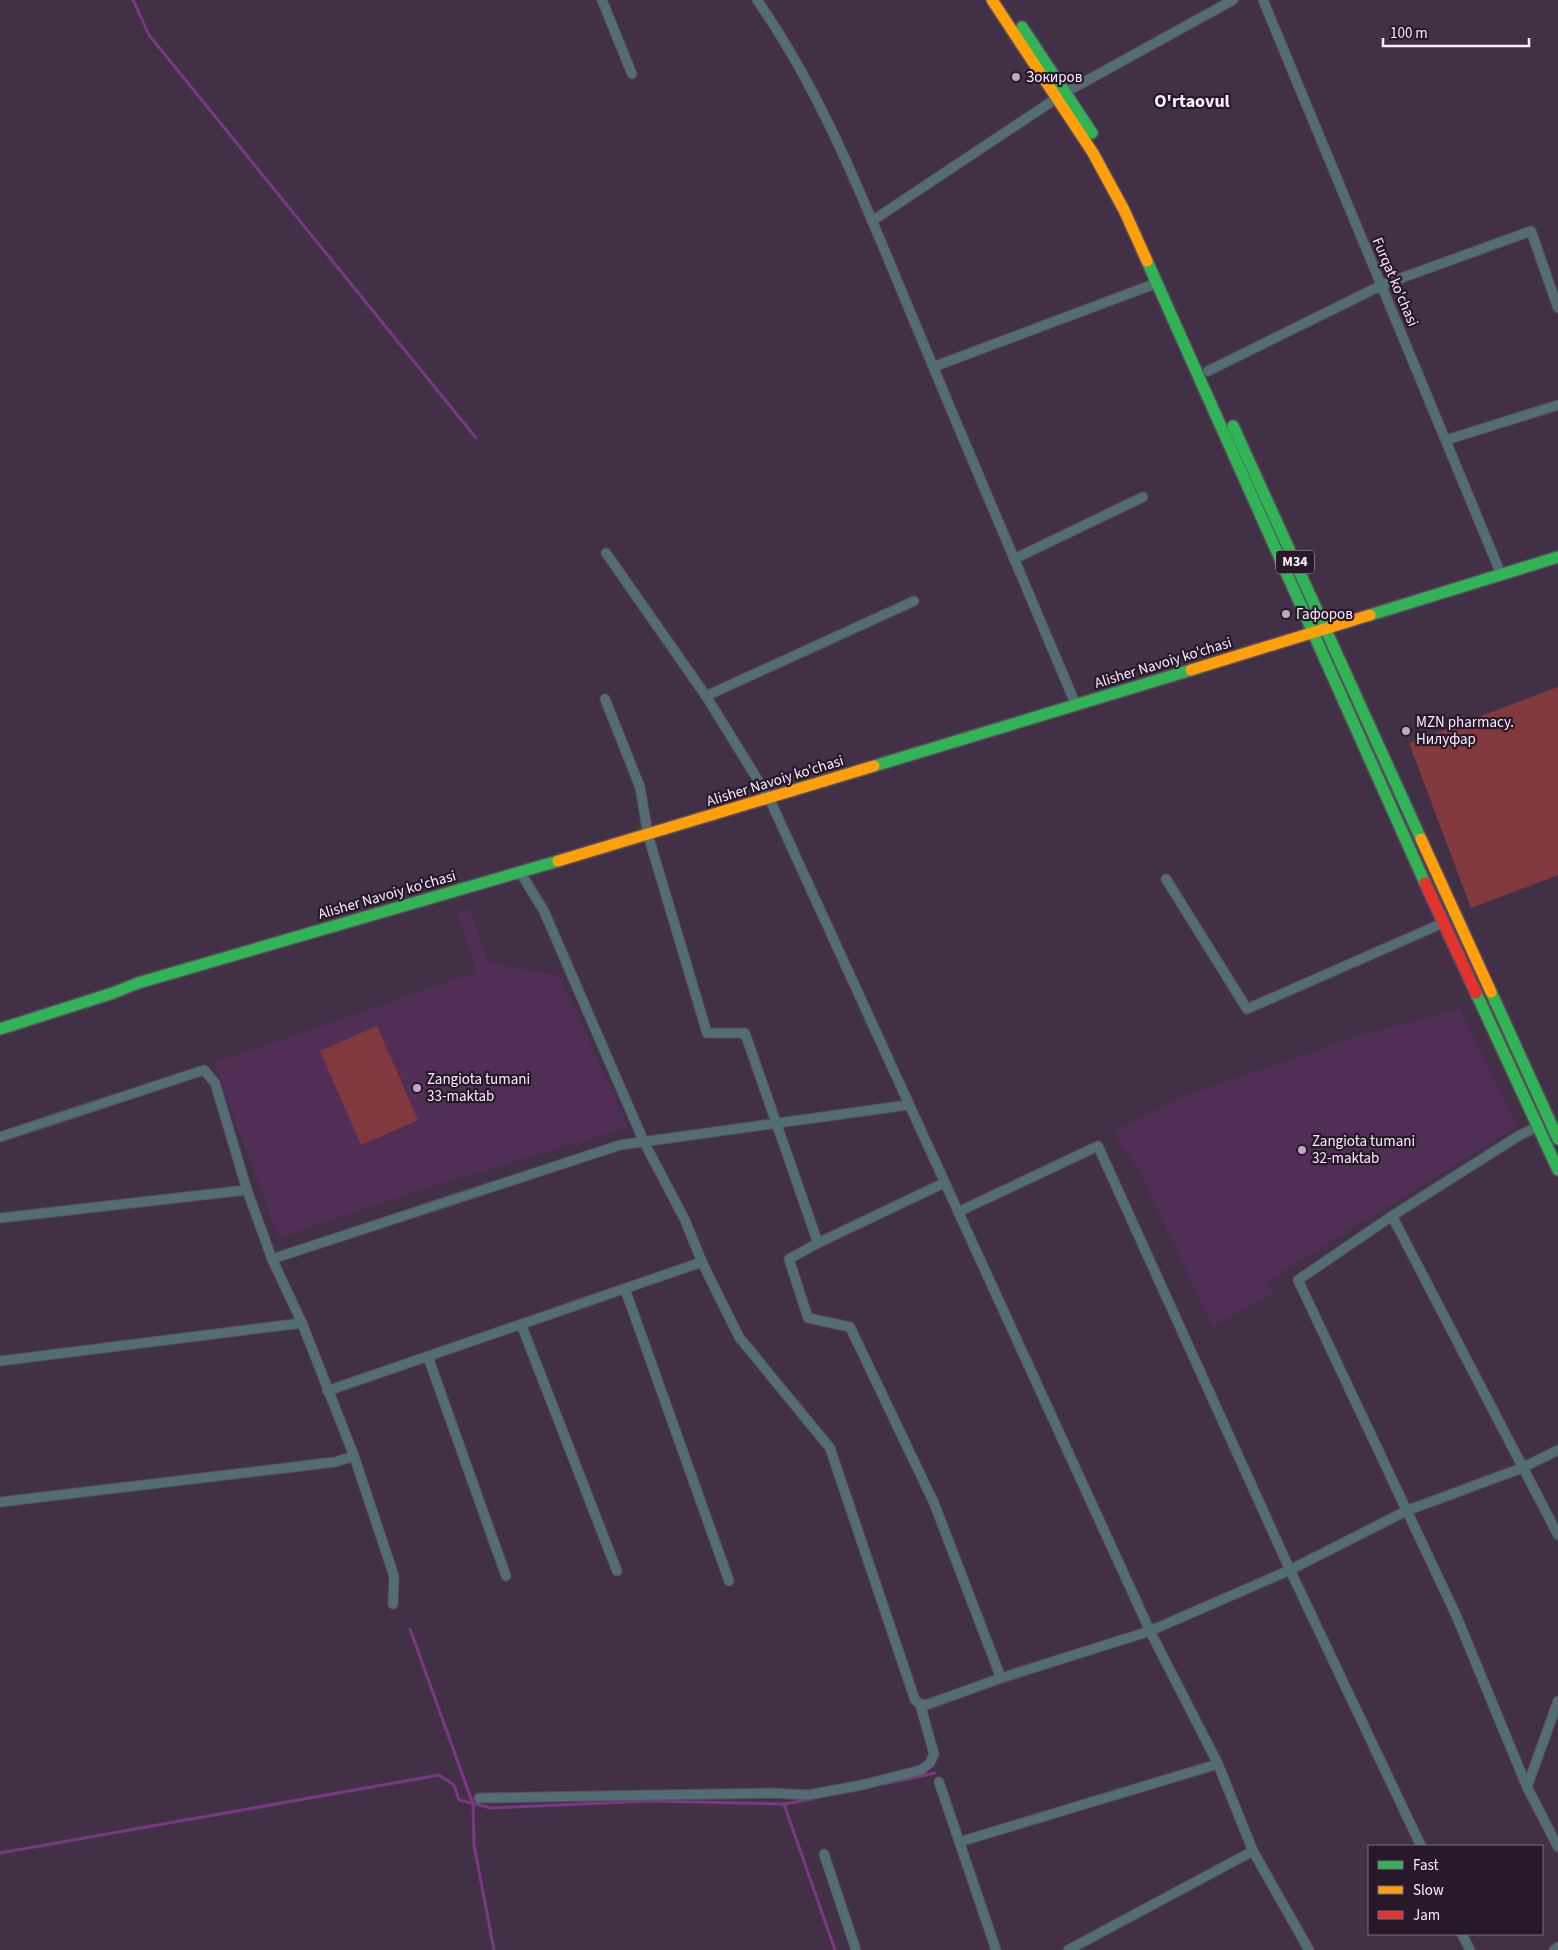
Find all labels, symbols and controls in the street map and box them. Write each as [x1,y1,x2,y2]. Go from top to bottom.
scale bar [1383,15,1529,47]
text: 100 m [1390,23,1428,44]
place label: Зокиров [1026,67,1083,88]
marker: Зокиров [1010,71,1022,83]
district label: O'rtaovul [1154,89,1230,114]
street label: Furqat ko'chasi [1367,234,1423,330]
road number: M34 [1276,550,1314,574]
place label: Гафоров [1296,604,1353,625]
marker: Гафоров [1280,608,1292,620]
street label: Alisher Navoiy ko'chasi [1092,632,1234,694]
place label: MZN pharmacy. Нилуфар [1416,712,1514,750]
marker: MZN pharmacy. Нилуфар [1400,725,1412,737]
street label: Alisher Navoiy ko'chasi [704,750,846,812]
street label: Alisher Navoiy ko'chasi [316,865,458,925]
place label: Zangiota tumani 33-maktab [427,1069,530,1107]
marker: Zangiota tumani 33-maktab [411,1082,423,1094]
place label: Zangiota tumani 32-maktab [1312,1131,1415,1169]
marker: Zangiota tumani 32-maktab [1296,1144,1308,1156]
legend [1368,1845,1543,1935]
text: Fast [1413,1855,1439,1876]
text: Slow [1413,1880,1444,1901]
text: Jam [1413,1905,1440,1926]

